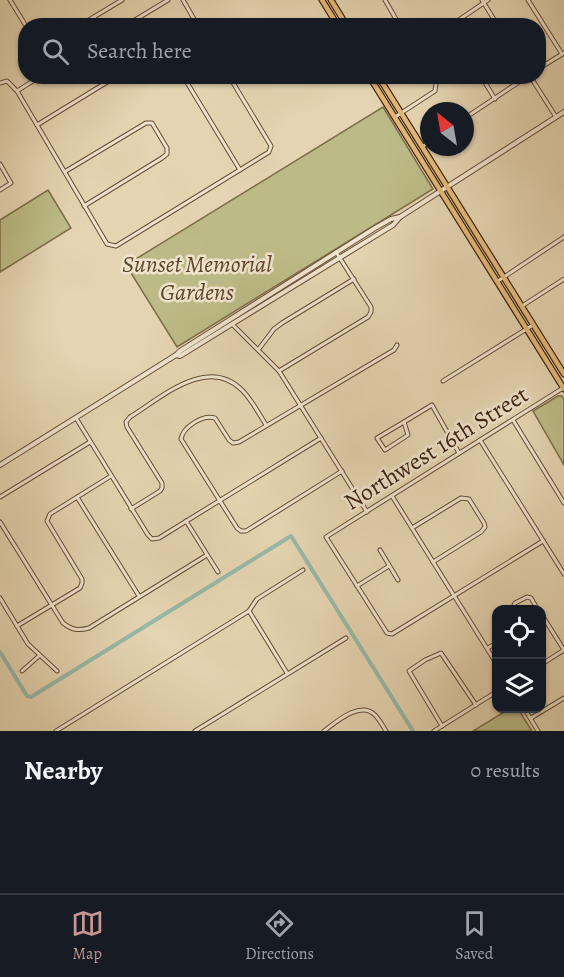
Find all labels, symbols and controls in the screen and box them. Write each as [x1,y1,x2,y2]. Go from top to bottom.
search box [18,18,546,84]
icon: search [39,35,72,68]
text: Search here [87,36,192,66]
north arrow [420,102,474,156]
park label: Sunset Memorial Gardens [122,248,272,308]
street label: Northwest 16th Street [338,378,534,518]
map controls [492,605,546,713]
button: locate [492,605,546,659]
button: layers [492,659,546,713]
text: Nearby [24,753,103,788]
text: 0 results [471,757,540,784]
tab: Map [71,907,104,965]
tab: Directions [245,907,314,965]
tab: Saved [455,907,493,965]

